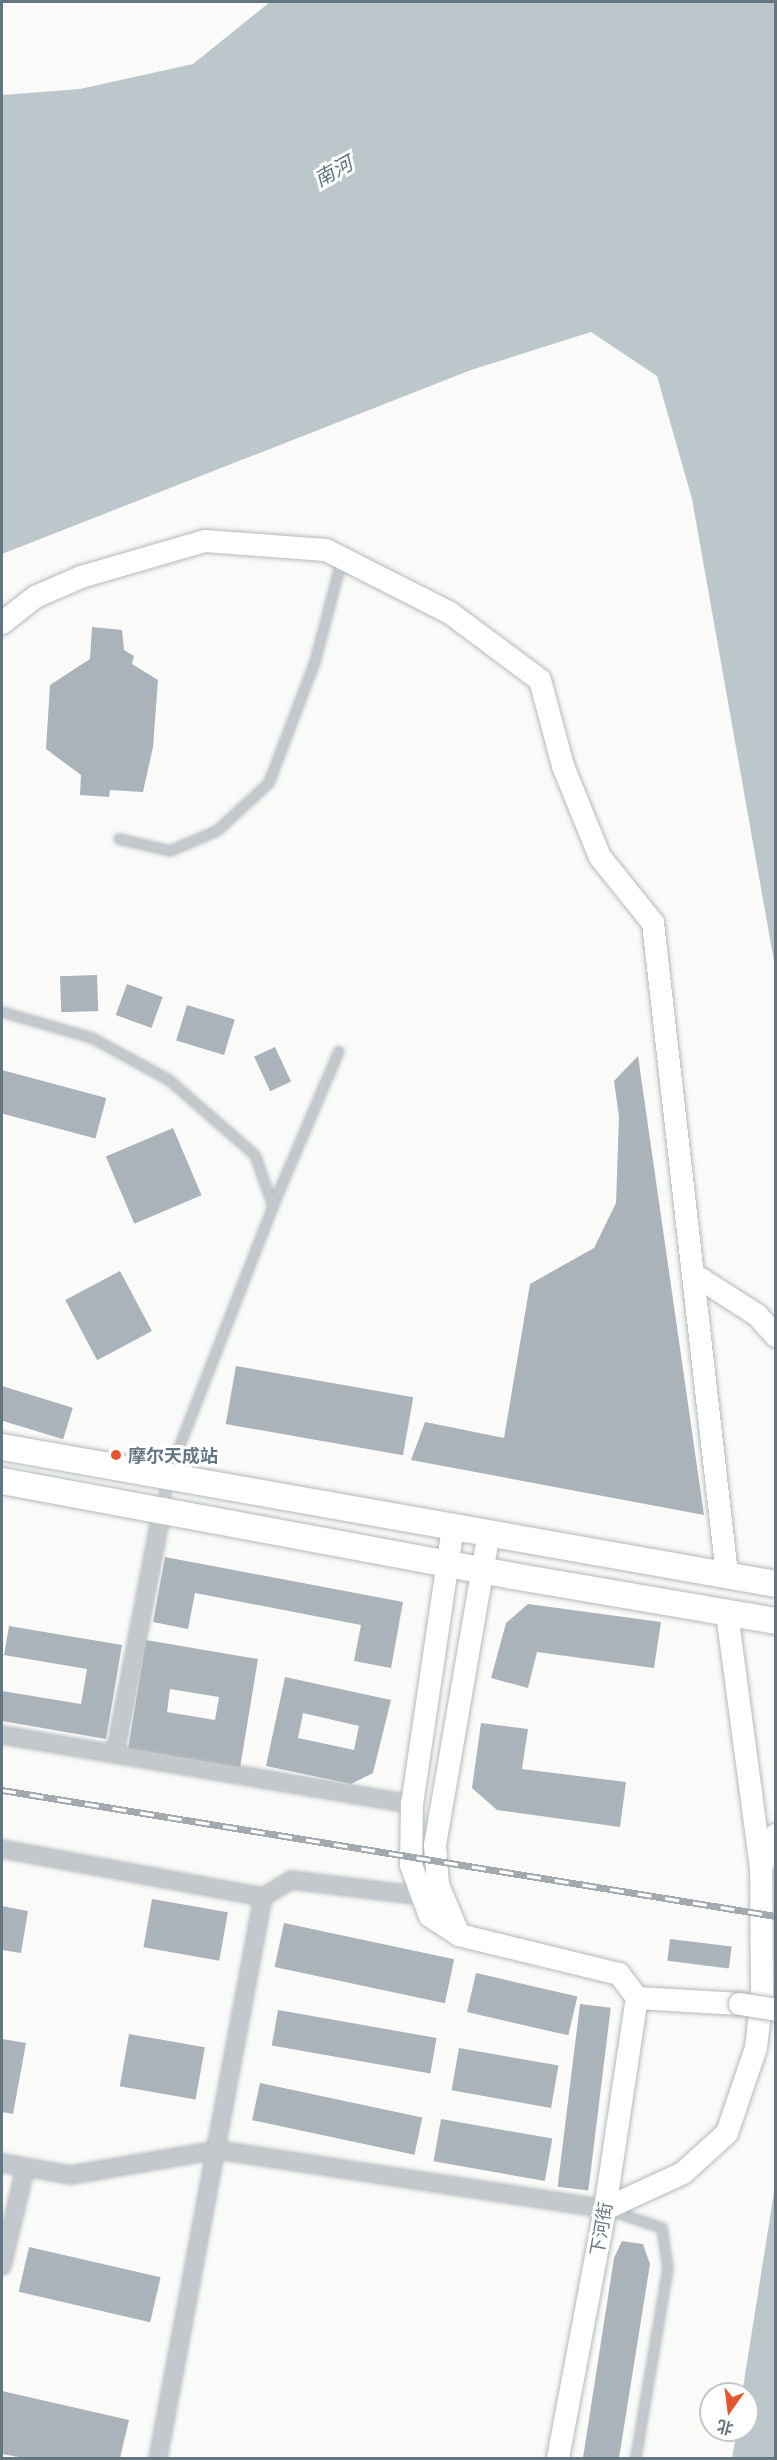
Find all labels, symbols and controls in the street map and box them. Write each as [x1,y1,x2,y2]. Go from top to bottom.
water label: 南河 [310,151,356,191]
place label: 摩尔天成站 [128,1444,218,1466]
marker: 摩尔天成站 [109,1448,123,1462]
street label: 下河街 [586,2201,616,2257]
north arrow [699,2382,759,2442]
text: 北 [715,2417,735,2439]

